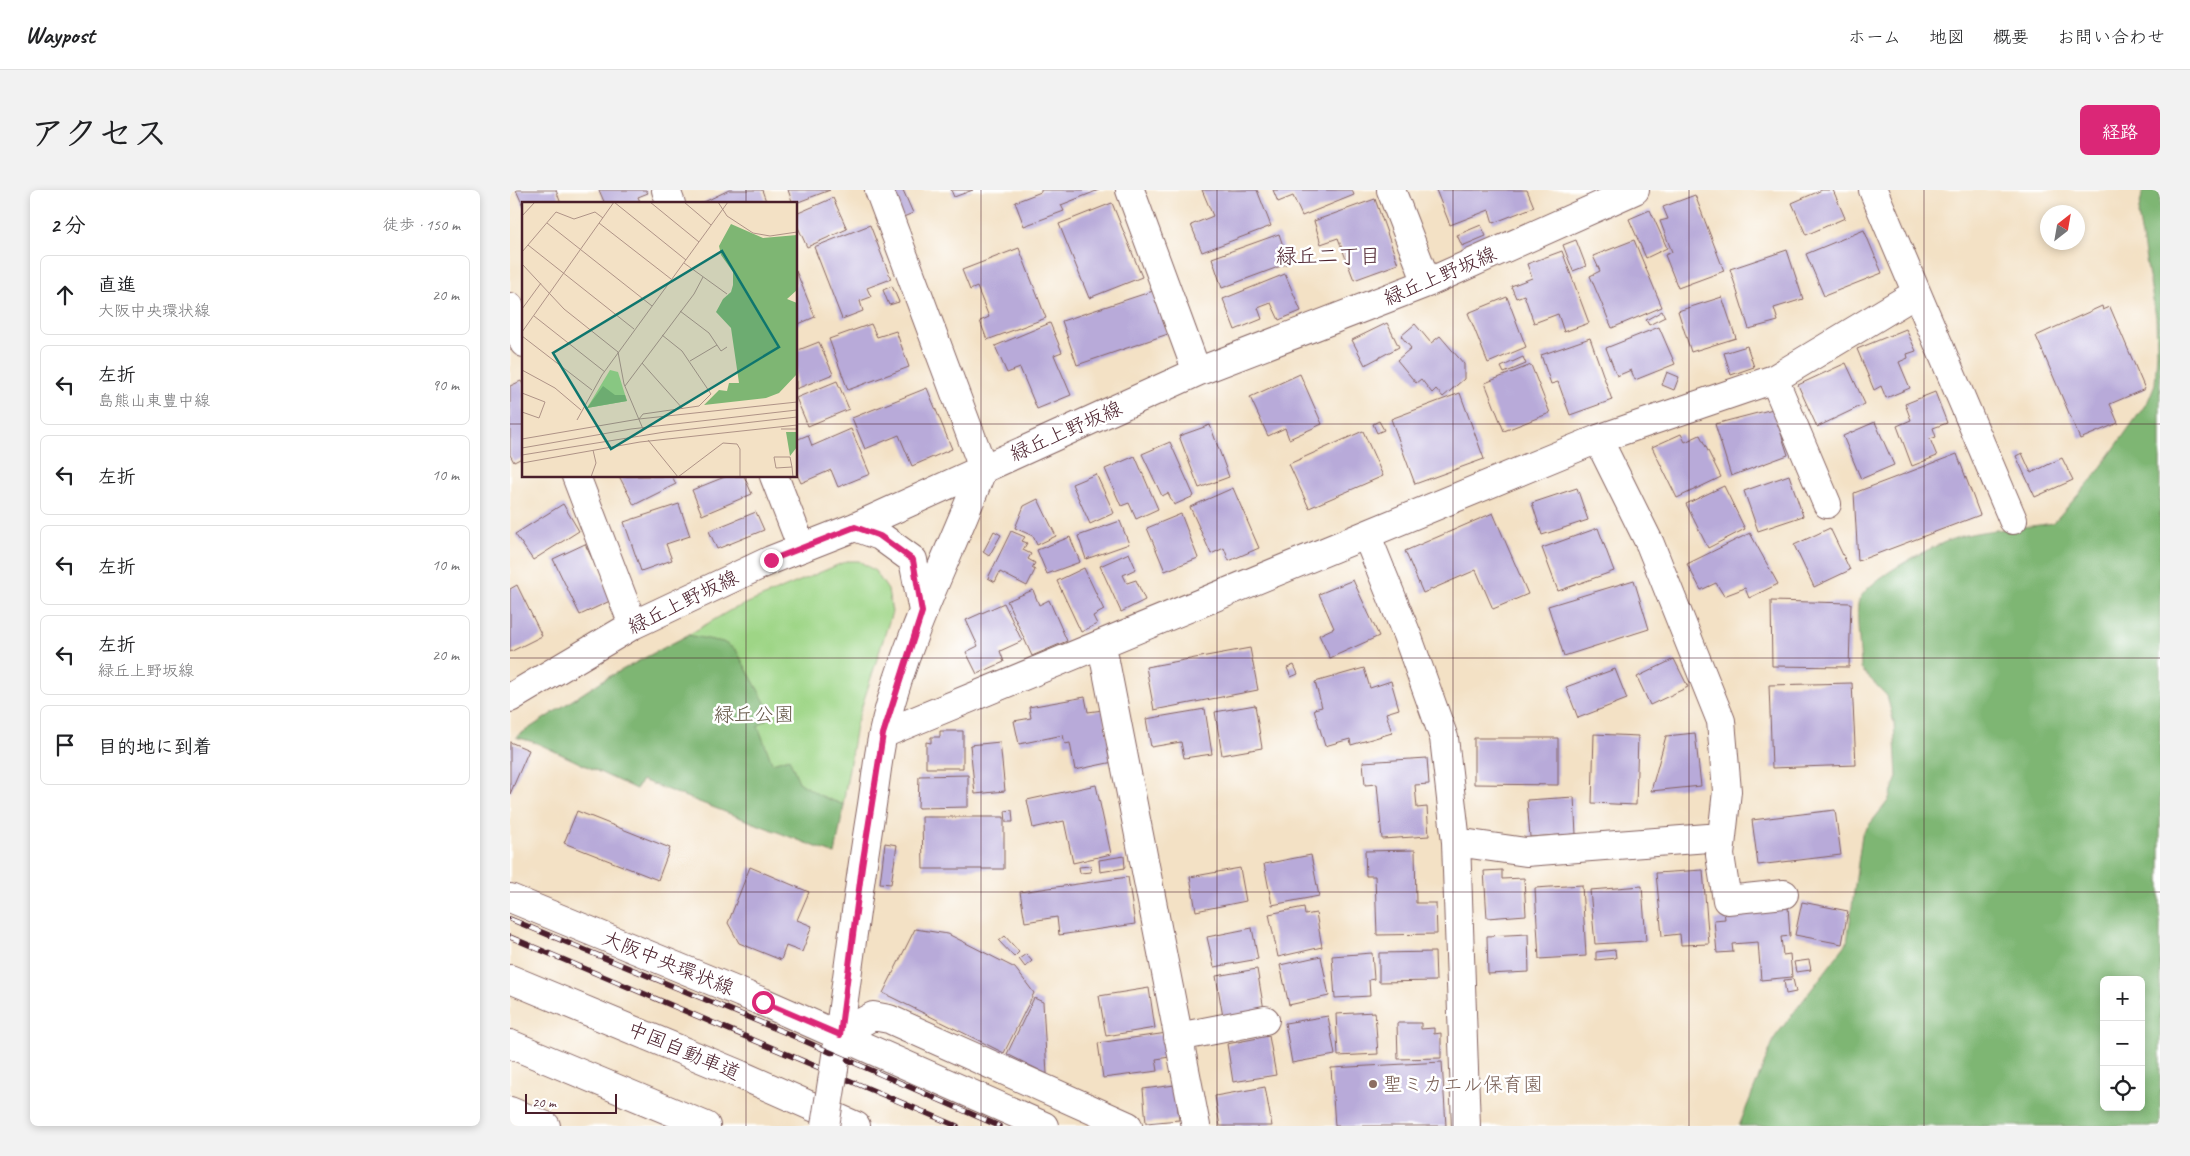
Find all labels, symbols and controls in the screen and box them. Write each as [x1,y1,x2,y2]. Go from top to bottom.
text: Waypost [25,20,95,50]
text: ホーム [1848,26,1901,48]
text: 地図 [1929,26,1965,48]
text: 概要 [1993,26,2029,48]
text: お問い合わせ [2057,26,2165,48]
button: 経路 [2080,105,2160,155]
text: アクセス [30,111,168,156]
inset map [522,202,798,478]
north arrow [2040,205,2085,250]
text: 2 分 [50,212,86,238]
text: 徒歩 · 150 m [383,215,460,235]
street label: 緑丘上野坂線 [1380,241,1500,311]
district label: 緑丘二丁目 [1276,243,1381,269]
text: 直進 [98,273,136,297]
icon: ahead [51,281,79,309]
text: 20 m [432,285,459,305]
text: 大阪中央環状線 [98,301,210,321]
text: 左折 [98,363,136,387]
icon: left [51,371,79,399]
text: 90 m [432,375,459,395]
text: 島熊山東豊中線 [98,391,210,411]
street label: 緑丘上野坂線 [1006,395,1126,467]
icon: left [51,461,79,489]
text: 左折 [98,465,136,489]
text: 10 m [432,465,459,485]
route end [760,549,783,572]
icon: left [51,551,79,579]
text: 左折 [98,555,136,579]
text: 10 m [432,555,459,575]
street label: 緑丘上野坂線 [624,564,742,640]
text: 左折 [98,633,136,657]
icon: left [51,641,79,669]
text: 20 m [432,645,459,665]
text: 緑丘上野坂線 [98,661,194,681]
park label: 緑丘公園 [714,702,794,727]
icon: arrive [51,731,79,759]
text: 目的地に到着 [98,735,212,759]
street label: 大阪中央環状線 [598,925,738,1001]
map controls [2100,976,2145,1111]
button: + [2100,976,2145,1021]
route start [752,991,775,1014]
street label: 中国自動車道 [624,1016,744,1086]
button: − [2100,1021,2145,1066]
button: locate [2100,1066,2145,1111]
place label: 聖ミカエル保育園 [1383,1072,1543,1097]
marker: 聖ミカエル保育園 [1367,1078,1379,1090]
scale bar [525,1091,618,1114]
text: 20 m [532,1094,556,1111]

